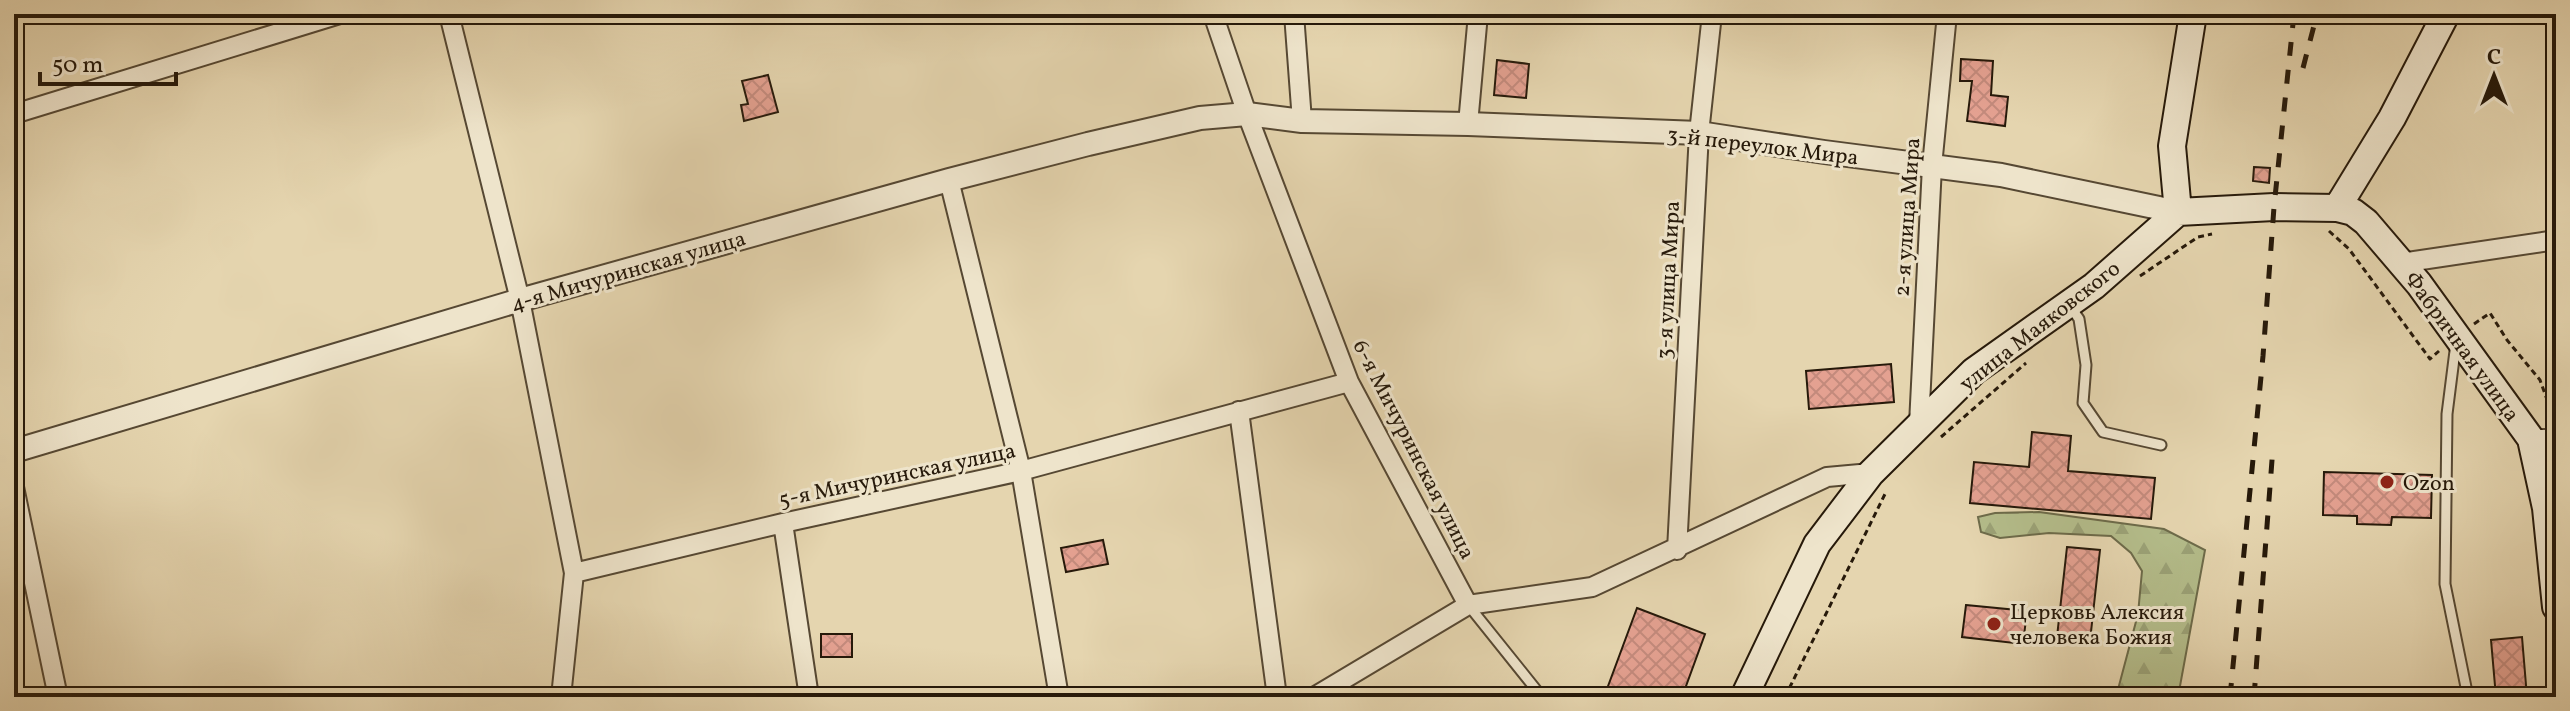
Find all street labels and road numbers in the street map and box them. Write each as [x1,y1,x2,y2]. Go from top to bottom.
street label: 3-й переулок Мира [1665,120,1860,175]
street label: 2-я улица Мира [1887,137,1930,298]
street label: 3-я улица Мира [1650,200,1689,360]
street label: 4-я Мичуринская улица [508,224,750,321]
street label: улица Маяковского [1953,254,2128,400]
street label: Фабричная улица [2396,266,2526,429]
street label: 6-я Мичуринская улица [1344,335,1482,565]
street label: 5-я Мичуринская улица [776,436,1019,517]

